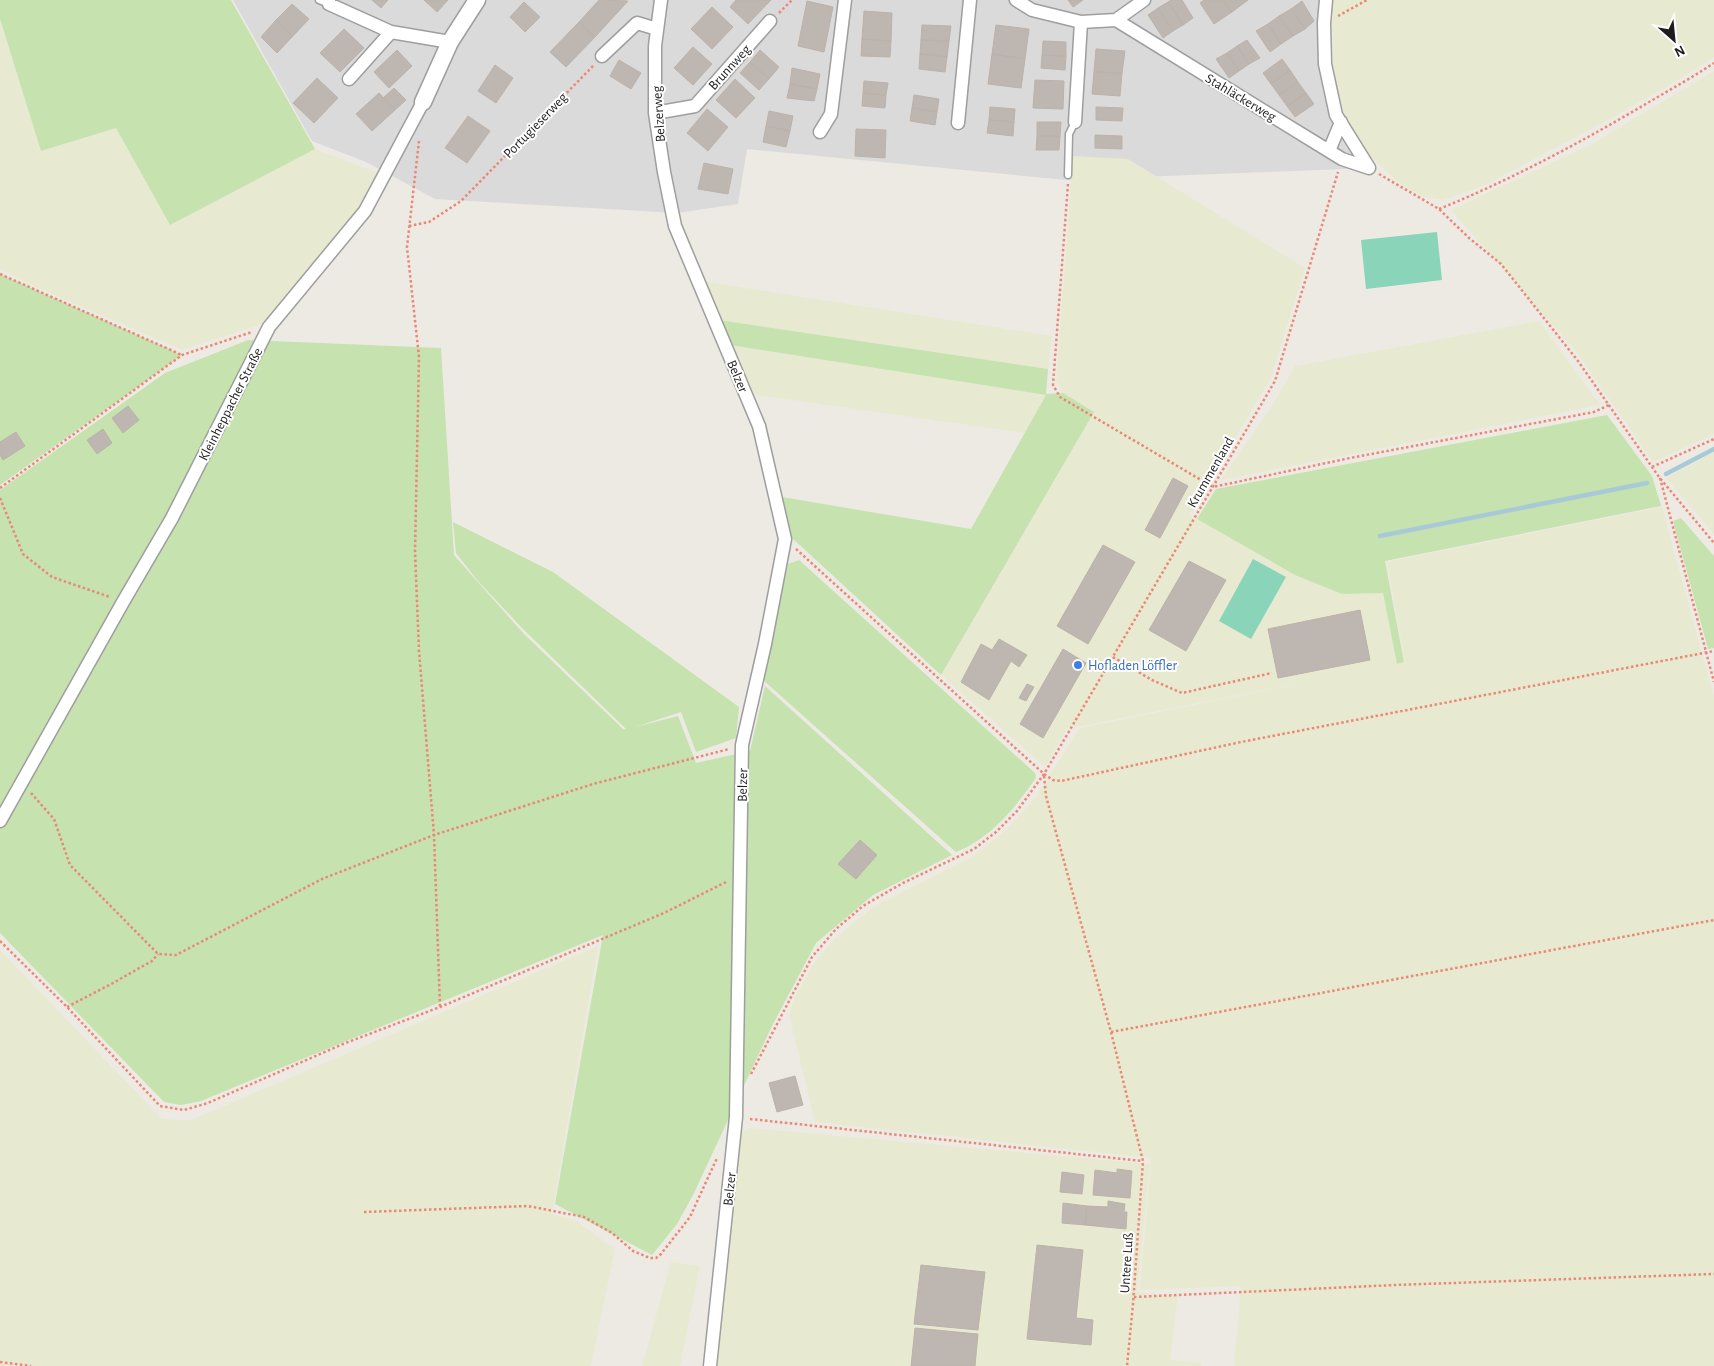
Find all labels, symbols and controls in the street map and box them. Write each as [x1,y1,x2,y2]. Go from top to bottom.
north arrow [1649,15,1699,65]
street label: Brunnweg [706,42,754,93]
text: N [1672,42,1687,59]
street label: Stahläckerweg [1203,71,1278,124]
street label: Belzerweg [650,85,668,143]
street label: Portugieserweg [501,90,570,161]
street label: Kleinheppacher Straße [196,346,265,463]
street label: Belzer [724,358,750,395]
street label: Krummenland [1185,435,1237,510]
marker: Hofladen Löffler [1072,659,1084,671]
place label: Hofladen Löffler [1088,659,1177,673]
street label: Belzer [736,768,750,802]
street label: Belzer [721,1171,739,1207]
street label: Untere Luß [1118,1232,1136,1294]

